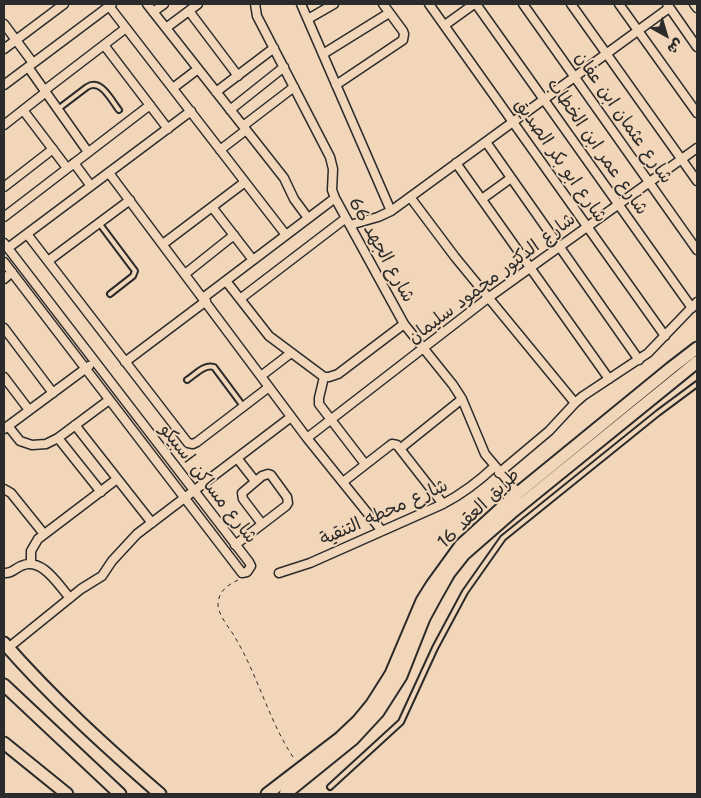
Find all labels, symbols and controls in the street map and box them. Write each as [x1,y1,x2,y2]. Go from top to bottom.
north arrow [641,10,691,60]
street label: شارع عثمان ابن عفان [569,48,677,188]
street label: شارع عمر ابن الخطاب [542,75,652,219]
street label: شارع ابو بكر الصديق [509,95,611,227]
street label: شارع الجهد 66 [343,194,419,306]
street label: شارع الدكتور محمود سليمان [404,209,580,349]
street label: شارع مساكن اسبيكو [155,420,261,548]
street label: طريق العقد 16 [434,465,524,553]
street label: شارع محطه التنقية [317,475,451,551]

